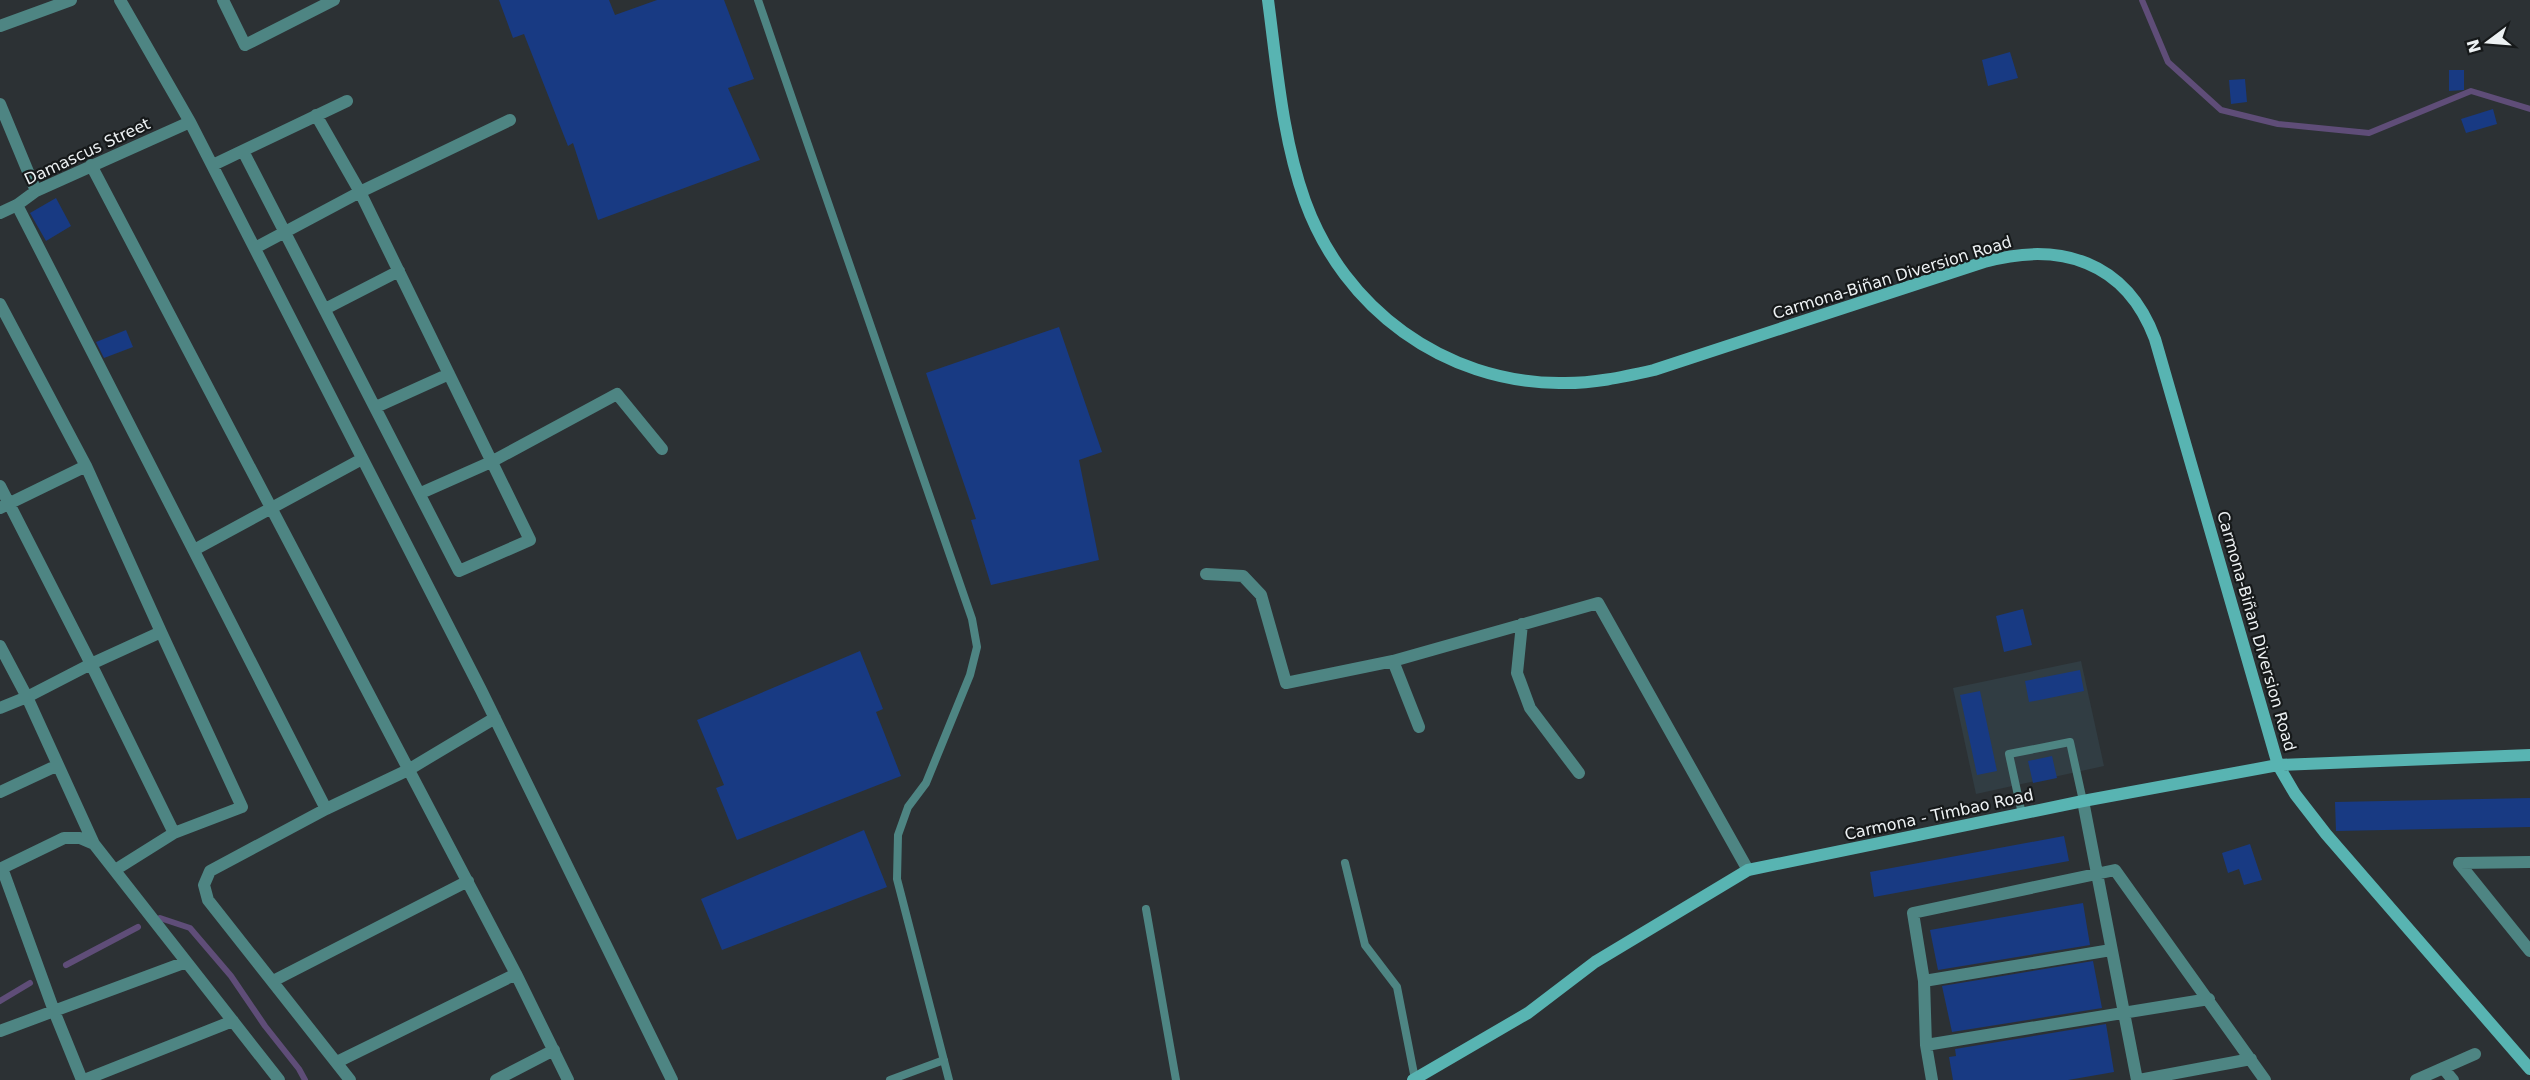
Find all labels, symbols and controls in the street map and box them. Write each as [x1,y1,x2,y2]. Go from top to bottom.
north arrow [2458,12,2518,72]
text: N [2463,37,2485,55]
street label: Damascus Street [21,114,153,189]
street label: Carmona-Biñan Diversion Road [1770,232,2014,323]
street label: Carmona-Biñan Diversion Road [2213,509,2300,753]
street label: Carmona - Timbao Road [1843,785,2035,844]

